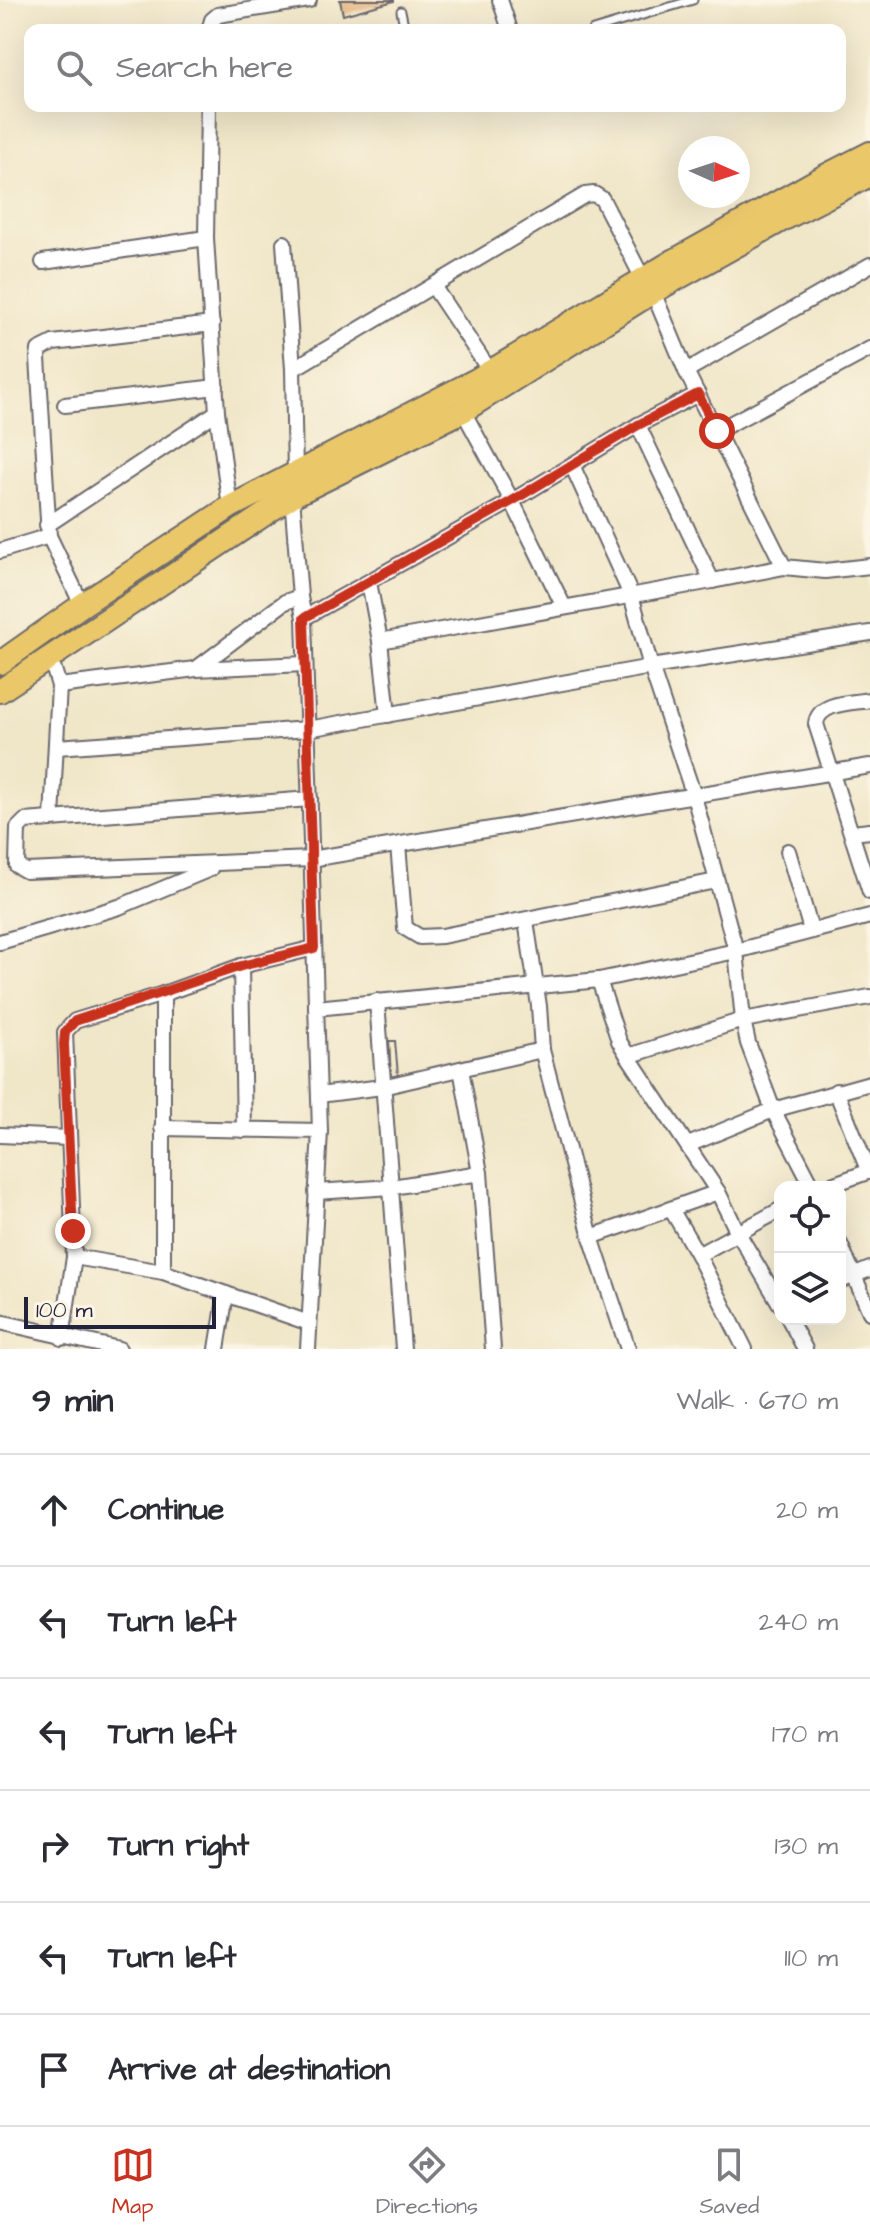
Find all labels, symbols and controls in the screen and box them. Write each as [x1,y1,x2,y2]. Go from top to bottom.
search box [24,24,846,112]
icon: search [52,46,96,90]
text: Search here [116,47,293,89]
north arrow [678,136,750,208]
route start [699,413,735,449]
map controls [774,1181,846,1325]
button: locate [774,1181,846,1253]
route end [55,1213,91,1249]
button: layers [774,1253,846,1325]
scale bar [24,1293,216,1329]
text: 100 m [36,1295,93,1326]
text: 9 min [32,1377,114,1425]
text: Walk · 670 m [676,1383,838,1419]
icon: ahead [32,1488,76,1532]
text: Continue [108,1489,224,1531]
text: 20 m [776,1492,838,1528]
icon: left [32,1600,76,1644]
text: Turn left [108,1601,236,1643]
text: 240 m [758,1604,838,1640]
icon: left [32,1712,76,1756]
text: Turn left [108,1713,236,1755]
text: 170 m [772,1716,838,1752]
icon: right [32,1824,76,1868]
text: Turn right [108,1825,249,1867]
text: 130 m [774,1828,838,1864]
icon: left [32,1936,76,1980]
text: Turn left [108,1937,236,1979]
text: 110 m [784,1940,838,1976]
icon: arrive [32,2048,76,2092]
text: Arrive at destination [108,2049,390,2091]
tab: Map [111,2143,155,2222]
tab: Directions [376,2143,478,2222]
tab: Saved [699,2143,759,2222]

